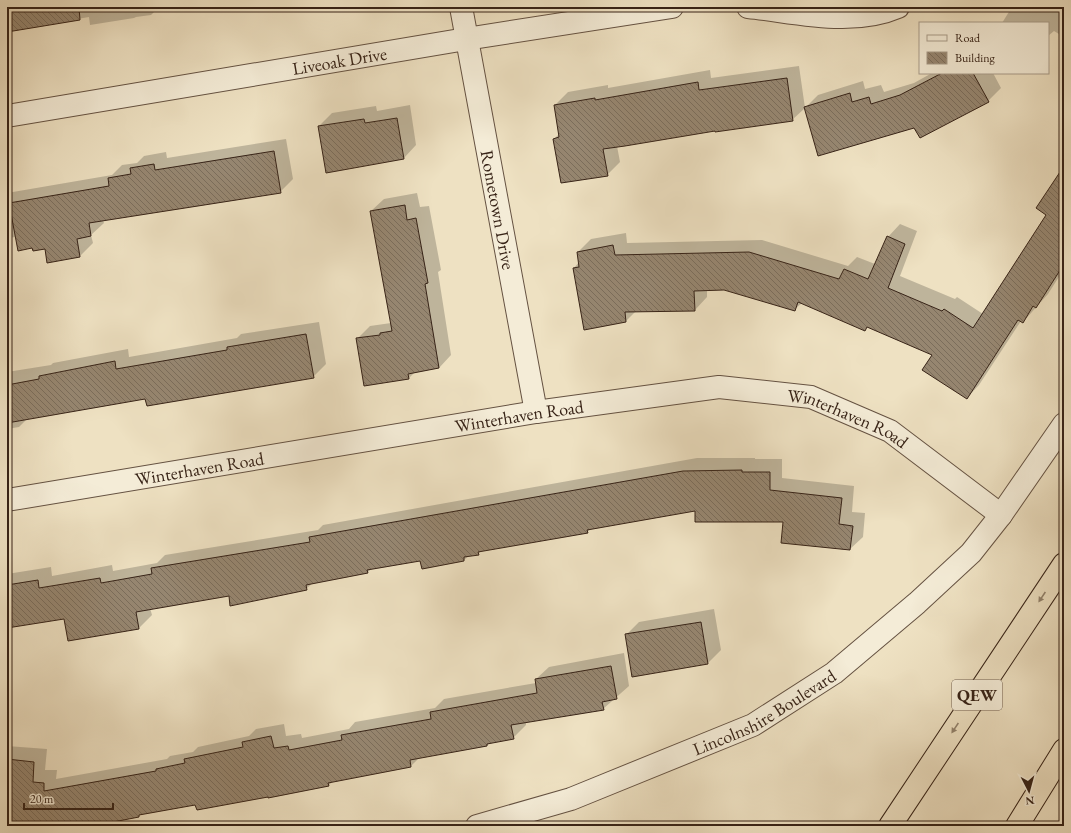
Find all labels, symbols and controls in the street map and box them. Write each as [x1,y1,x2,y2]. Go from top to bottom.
legend [919,22,1049,74]
text: Road [955,30,981,46]
street label: Liveoak Drive [290,41,388,79]
text: Building [955,50,996,66]
street label: Rometown Drive [476,148,521,271]
street label: Winterhaven Road [786,383,914,453]
street label: Winterhaven Road [453,394,586,437]
street label: Winterhaven Road [133,446,266,490]
one-way arrow [1039,591,1046,602]
street label: Lincolnshire Boulevard [689,663,841,760]
road number: QEW [952,680,1002,710]
one-way arrow [951,723,959,733]
north arrow [1009,771,1049,811]
scale bar [24,785,113,811]
text: 20 m [30,791,54,807]
text: N [1025,794,1035,808]

